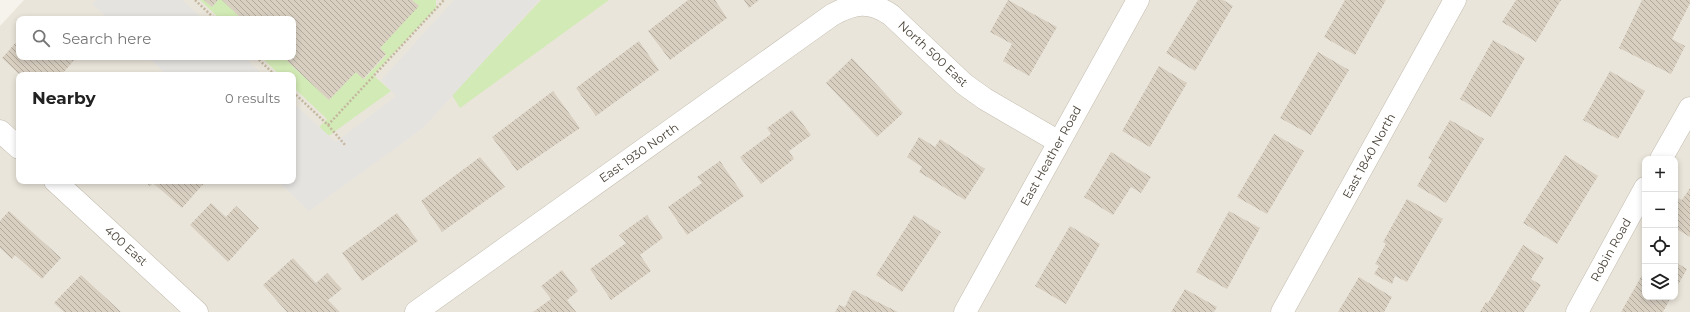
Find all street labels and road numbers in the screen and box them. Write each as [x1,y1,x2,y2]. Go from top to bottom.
street label: North 500 East [895,17,971,90]
street label: East Heather Road [1017,103,1084,209]
street label: East 1840 North [1339,111,1398,201]
street label: East 1930 North [596,120,681,186]
street label: Robin Road [1587,215,1634,284]
street label: 400 East [102,222,151,269]

